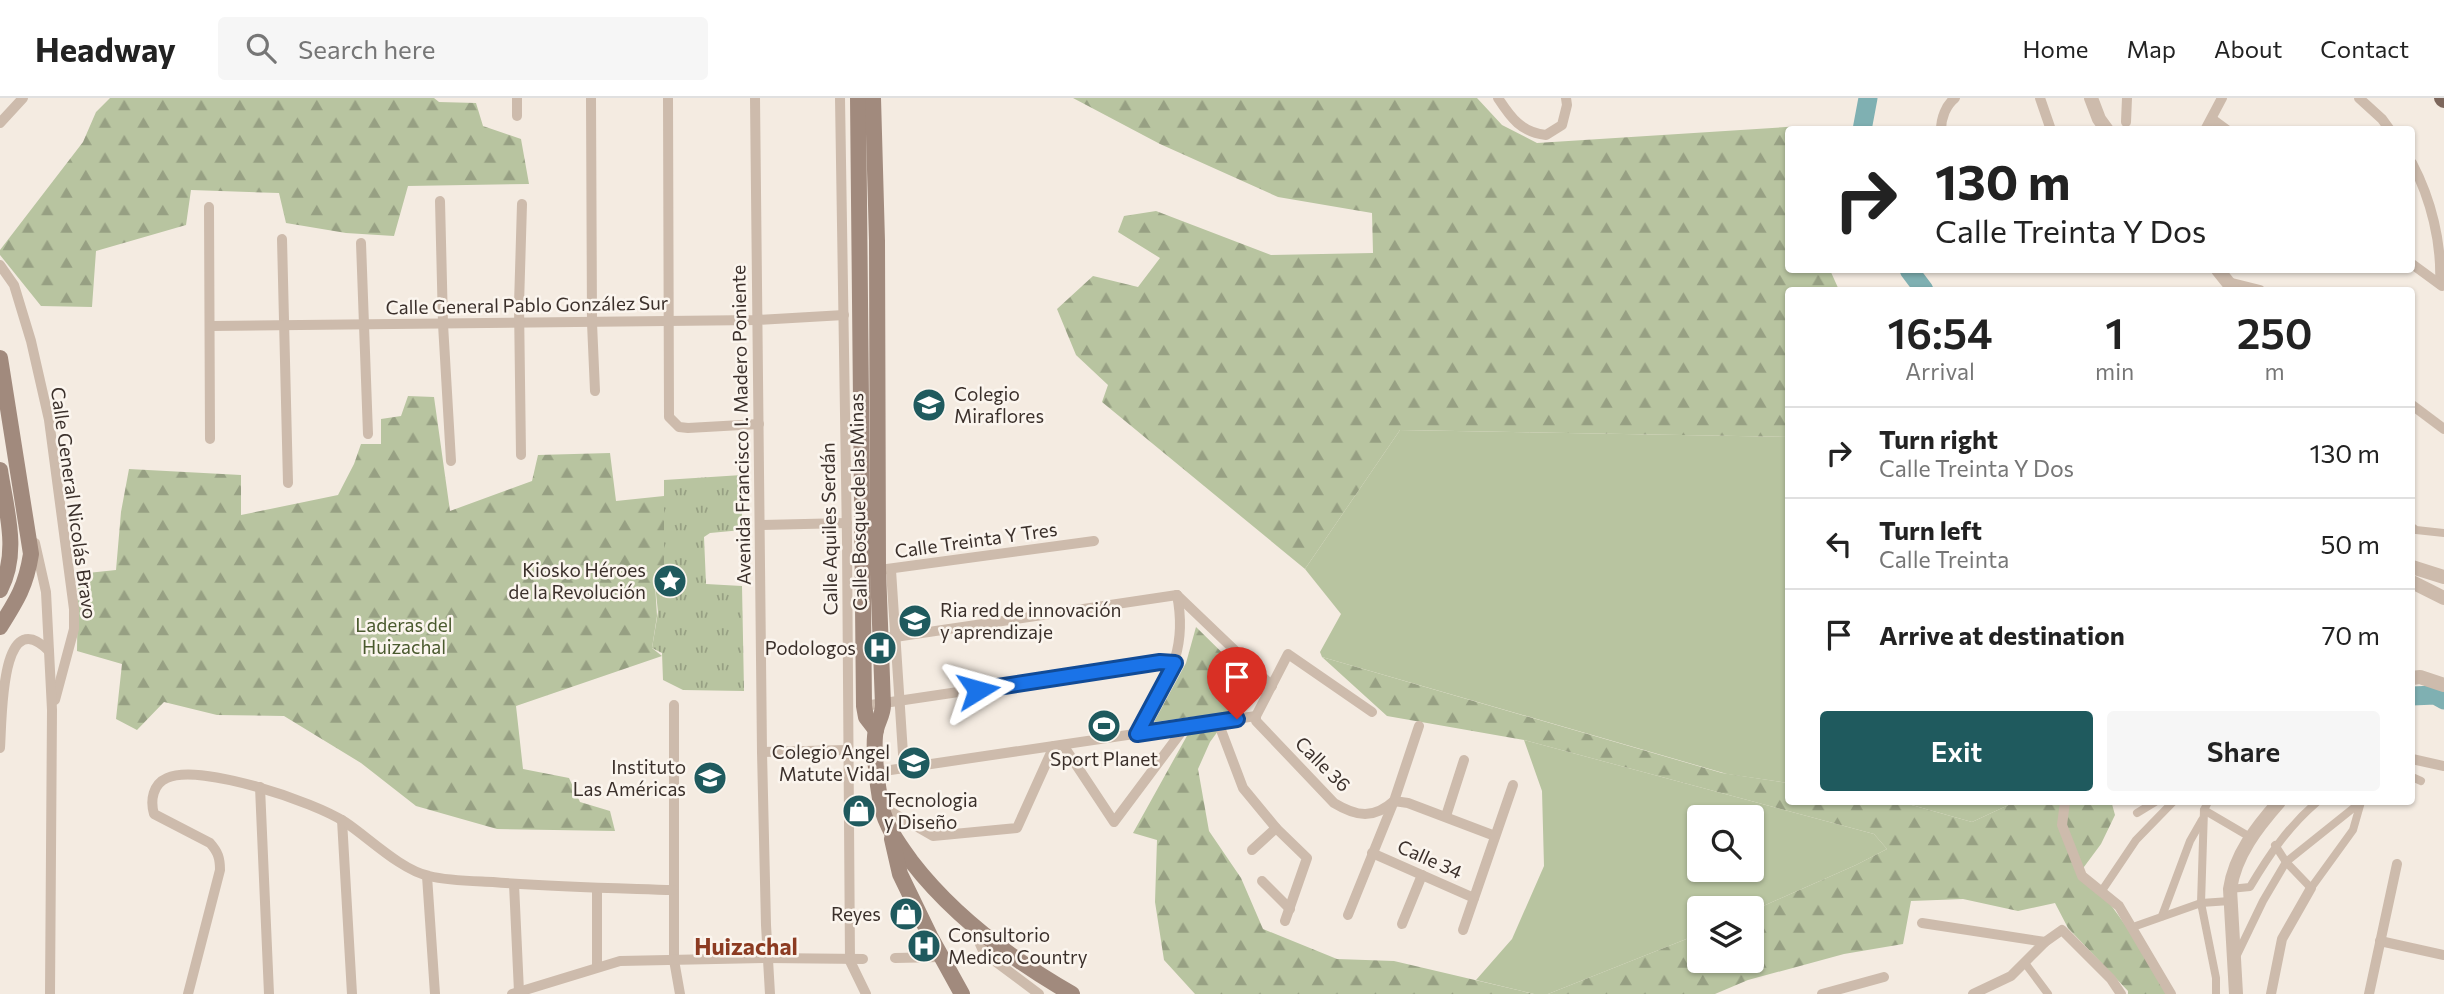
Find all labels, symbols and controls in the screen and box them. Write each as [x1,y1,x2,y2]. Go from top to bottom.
search box [218,17,708,80]
text: Headway [35,28,176,69]
icon: search [242,29,280,67]
text: Search here [298,33,436,64]
text: Home [2023,34,2089,63]
text: Map [2127,34,2176,63]
text: About [2214,34,2282,63]
text: Contact [2320,34,2409,63]
text: 130 m [1935,150,2070,210]
icon: right [1820,154,1911,245]
text: Calle Treinta Y Dos [1935,210,2206,250]
street label: Avenida Francisco I. Madero Poniente [726,265,755,585]
street label: Calle General Pablo González Sur [386,291,669,318]
text: 16:54 [1887,306,1993,358]
text: 1 [2105,306,2124,358]
text: 250 [2237,306,2313,358]
text: Arrival [1905,357,1975,385]
text: min [2095,357,2134,385]
text: m [2265,357,2285,385]
place label: Colegio Miraflores [954,382,1044,427]
street label: Calle General Nicolás Bravo [47,385,102,620]
school or university icon: Colegio Miraflores [910,386,948,424]
street label: Calle Bosque de las Minas [844,393,871,611]
text: Turn right [1879,423,1998,454]
icon: right [1820,434,1858,472]
text: 130 m [2309,437,2380,468]
street label: Calle Aquiles Serdán [815,442,842,616]
text: Calle Treinta Y Dos [1879,454,2074,482]
text: Turn left [1879,514,1982,545]
street label: Calle Treinta Y Tres [893,517,1059,562]
icon: left [1820,525,1858,563]
text: 50 m [2320,528,2380,559]
text: Calle Treinta [1879,545,2009,573]
place label: Kiosko Héroes de la Revolución [508,558,646,603]
place icon: Kiosko Héroes de la Revolución [651,562,689,600]
place label: Ria red de innovación y aprendizaje [940,598,1121,643]
school or university icon: Ria red de innovación y aprendizaje [896,602,934,640]
park label: Laderas del Huizachal [355,613,453,658]
icon: arrive [1820,616,1858,654]
text: Arrive at destination [1879,619,2125,650]
text: 70 m [2322,619,2380,650]
hospital icon: Podologos [861,629,899,667]
place label: Podologos [765,636,856,659]
pin [1207,647,1267,719]
position arrow [941,653,1015,727]
icon: arrive [1218,658,1256,696]
sports icon: Sport Planet [1085,707,1123,745]
button: Exit [1820,711,2093,791]
button: Share [2107,711,2380,791]
street label: Calle 36 [1291,731,1356,796]
place label: Colegio Angel Matute Vidal [772,740,890,785]
school or university icon: Colegio Angel Matute Vidal [895,744,933,782]
place label: Sport Planet [1050,747,1158,770]
place label: Instituto Las Américas [573,755,686,800]
school or university icon: Instituto Las Américas [691,759,729,797]
place label: Tecnologia y Diseño [884,788,978,833]
shop icon: Tecnologia y Diseño [840,792,878,830]
map controls [1687,805,1764,973]
button: search [1687,805,1764,882]
street label: Calle 34 [1394,834,1466,883]
shop icon: Reyes [887,895,925,933]
button: layers [1687,896,1764,973]
place label: Reyes [831,902,881,925]
place label: Consultorio Medico Country [948,923,1088,968]
hospital icon: Consultorio Medico Country [905,927,943,965]
district label: Huizachal [694,932,798,960]

